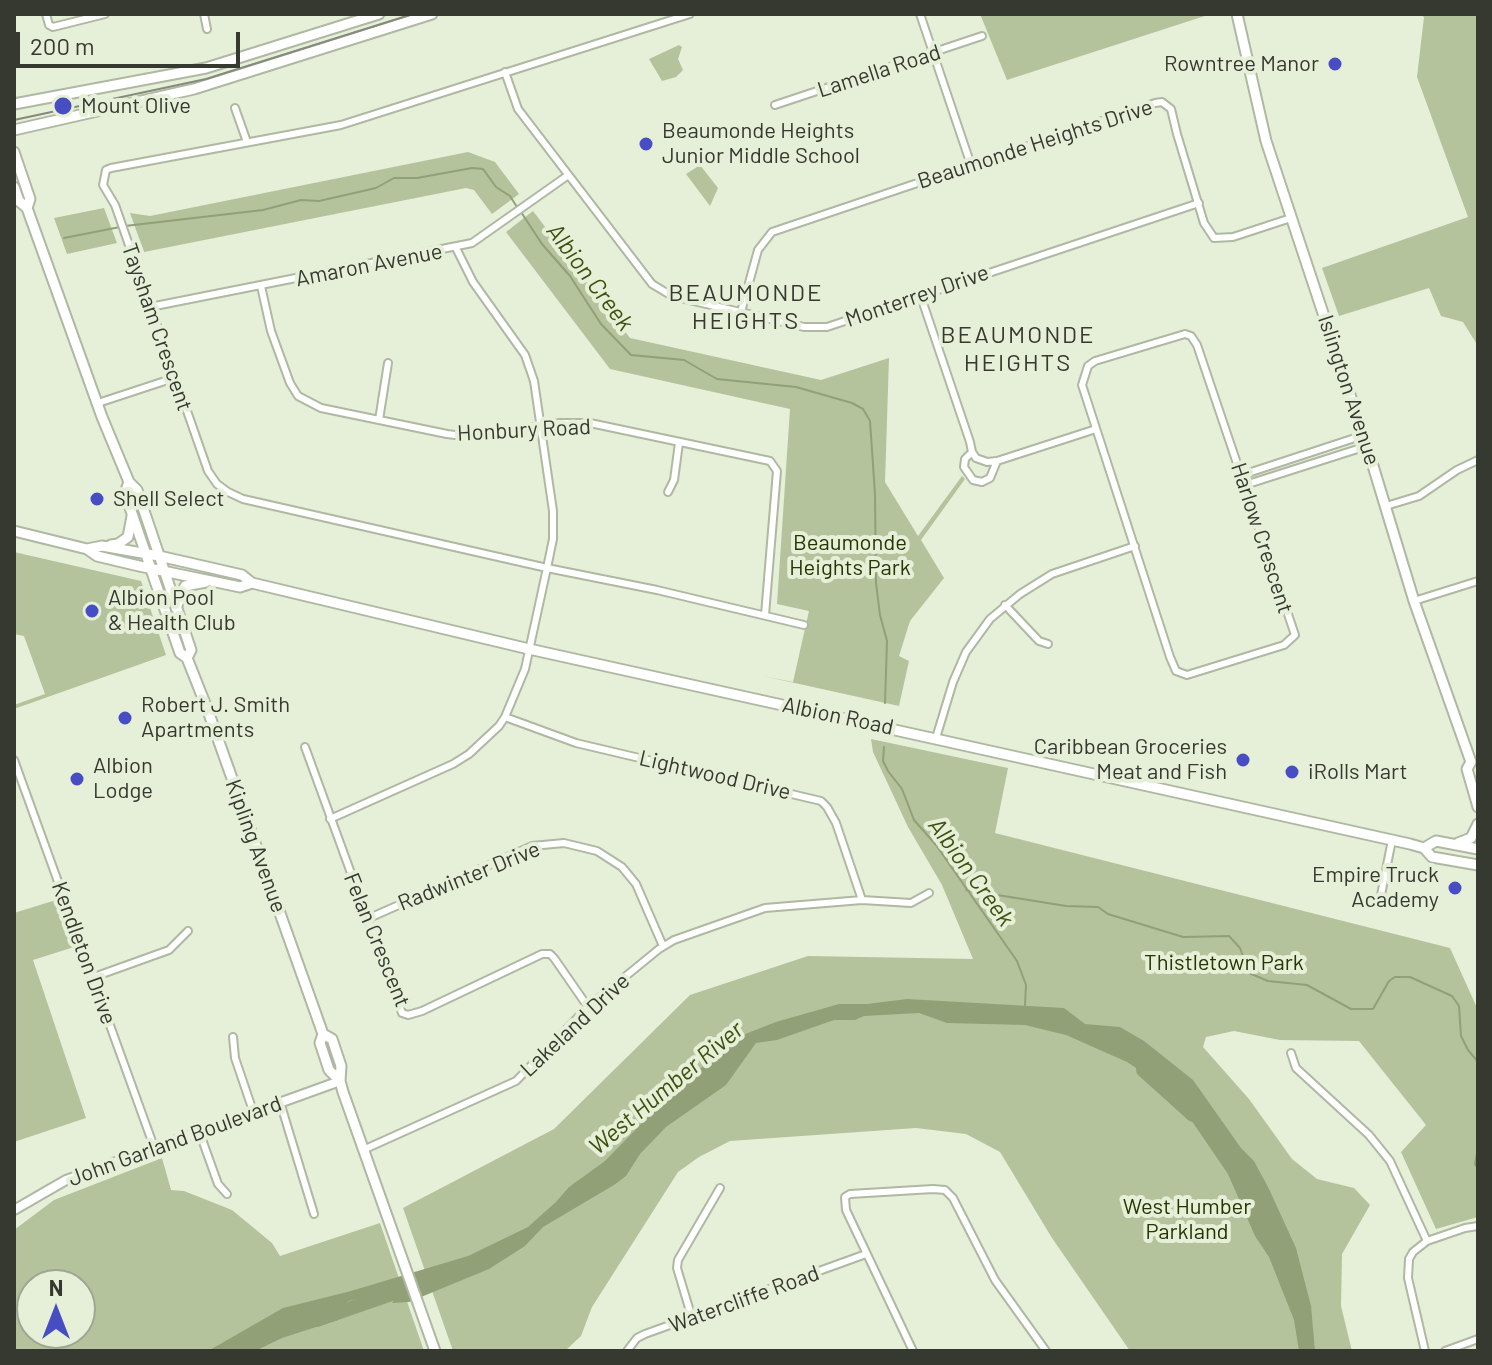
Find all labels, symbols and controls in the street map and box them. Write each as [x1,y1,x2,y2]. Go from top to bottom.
scale bar [20,16,244,66]
text: 200 m [30,31,95,60]
street label: Lamella Road [814,39,944,103]
place label: Rowntree Manor [1164,51,1319,77]
marker: Rowntree Manor [1326,55,1344,73]
place label: Mount Olive [81,93,191,119]
street label: Beaumonde Heights Drive [914,93,1156,195]
marker: Mount Olive [52,95,74,117]
place label: Beaumonde Heights Junior Middle School [662,118,860,170]
marker: Beaumonde Heights Junior Middle School [637,135,655,153]
water label: Albion Creek [540,218,640,336]
street label: Amaron Avenue [293,238,445,292]
street label: Taysham Crescent [116,240,198,414]
street label: Monterrey Drive [842,259,992,333]
district label: BEAUMONDE HEIGHTS [669,279,823,335]
street label: Islington Avenue [1312,312,1386,468]
district label: BEAUMONDE HEIGHTS [941,321,1095,377]
street label: Honbury Road [456,413,592,447]
street label: Harlow Crescent [1225,459,1299,617]
place label: Shell Select [113,486,225,512]
marker: Shell Select [88,490,106,508]
park label: Beaumonde Heights Park [789,530,911,582]
place label: Albion Pool & Health Club [108,585,236,636]
marker: Albion Pool & Health Club [83,602,101,620]
street label: Albion Road [780,691,896,741]
place label: Robert J. Smith Apartments [141,692,290,744]
marker: Robert J. Smith Apartments [116,709,134,727]
place label: Caribbean Groceries Meat and Fish [1034,734,1227,786]
street label: Lightwood Drive [637,745,793,805]
marker: Caribbean Groceries Meat and Fish [1234,751,1252,769]
place label: Albion Lodge [93,753,153,804]
place label: iRolls Mart [1308,759,1407,785]
marker: iRolls Mart [1283,763,1301,781]
marker: Albion Lodge [68,770,86,788]
street label: Kipling Avenue [220,776,292,916]
water label: Albion Creek [922,812,1020,932]
street label: Radwinter Drive [394,836,544,916]
place label: Empire Truck Academy [1312,862,1439,914]
street label: Felan Crescent [338,869,416,1011]
street label: Kendleton Drive [46,878,122,1028]
marker: Empire Truck Academy [1446,879,1464,897]
park label: Thistletown Park [1144,950,1304,976]
street label: Lakeland Drive [515,968,635,1082]
water label: West Humber River [583,1015,749,1161]
street label: John Garland Boulevard [65,1090,285,1192]
park label: West Humber Parkland [1123,1194,1251,1246]
street label: Watercliffe Road [665,1260,823,1338]
north arrow [16,1269,96,1349]
text: N [49,1274,63,1300]

